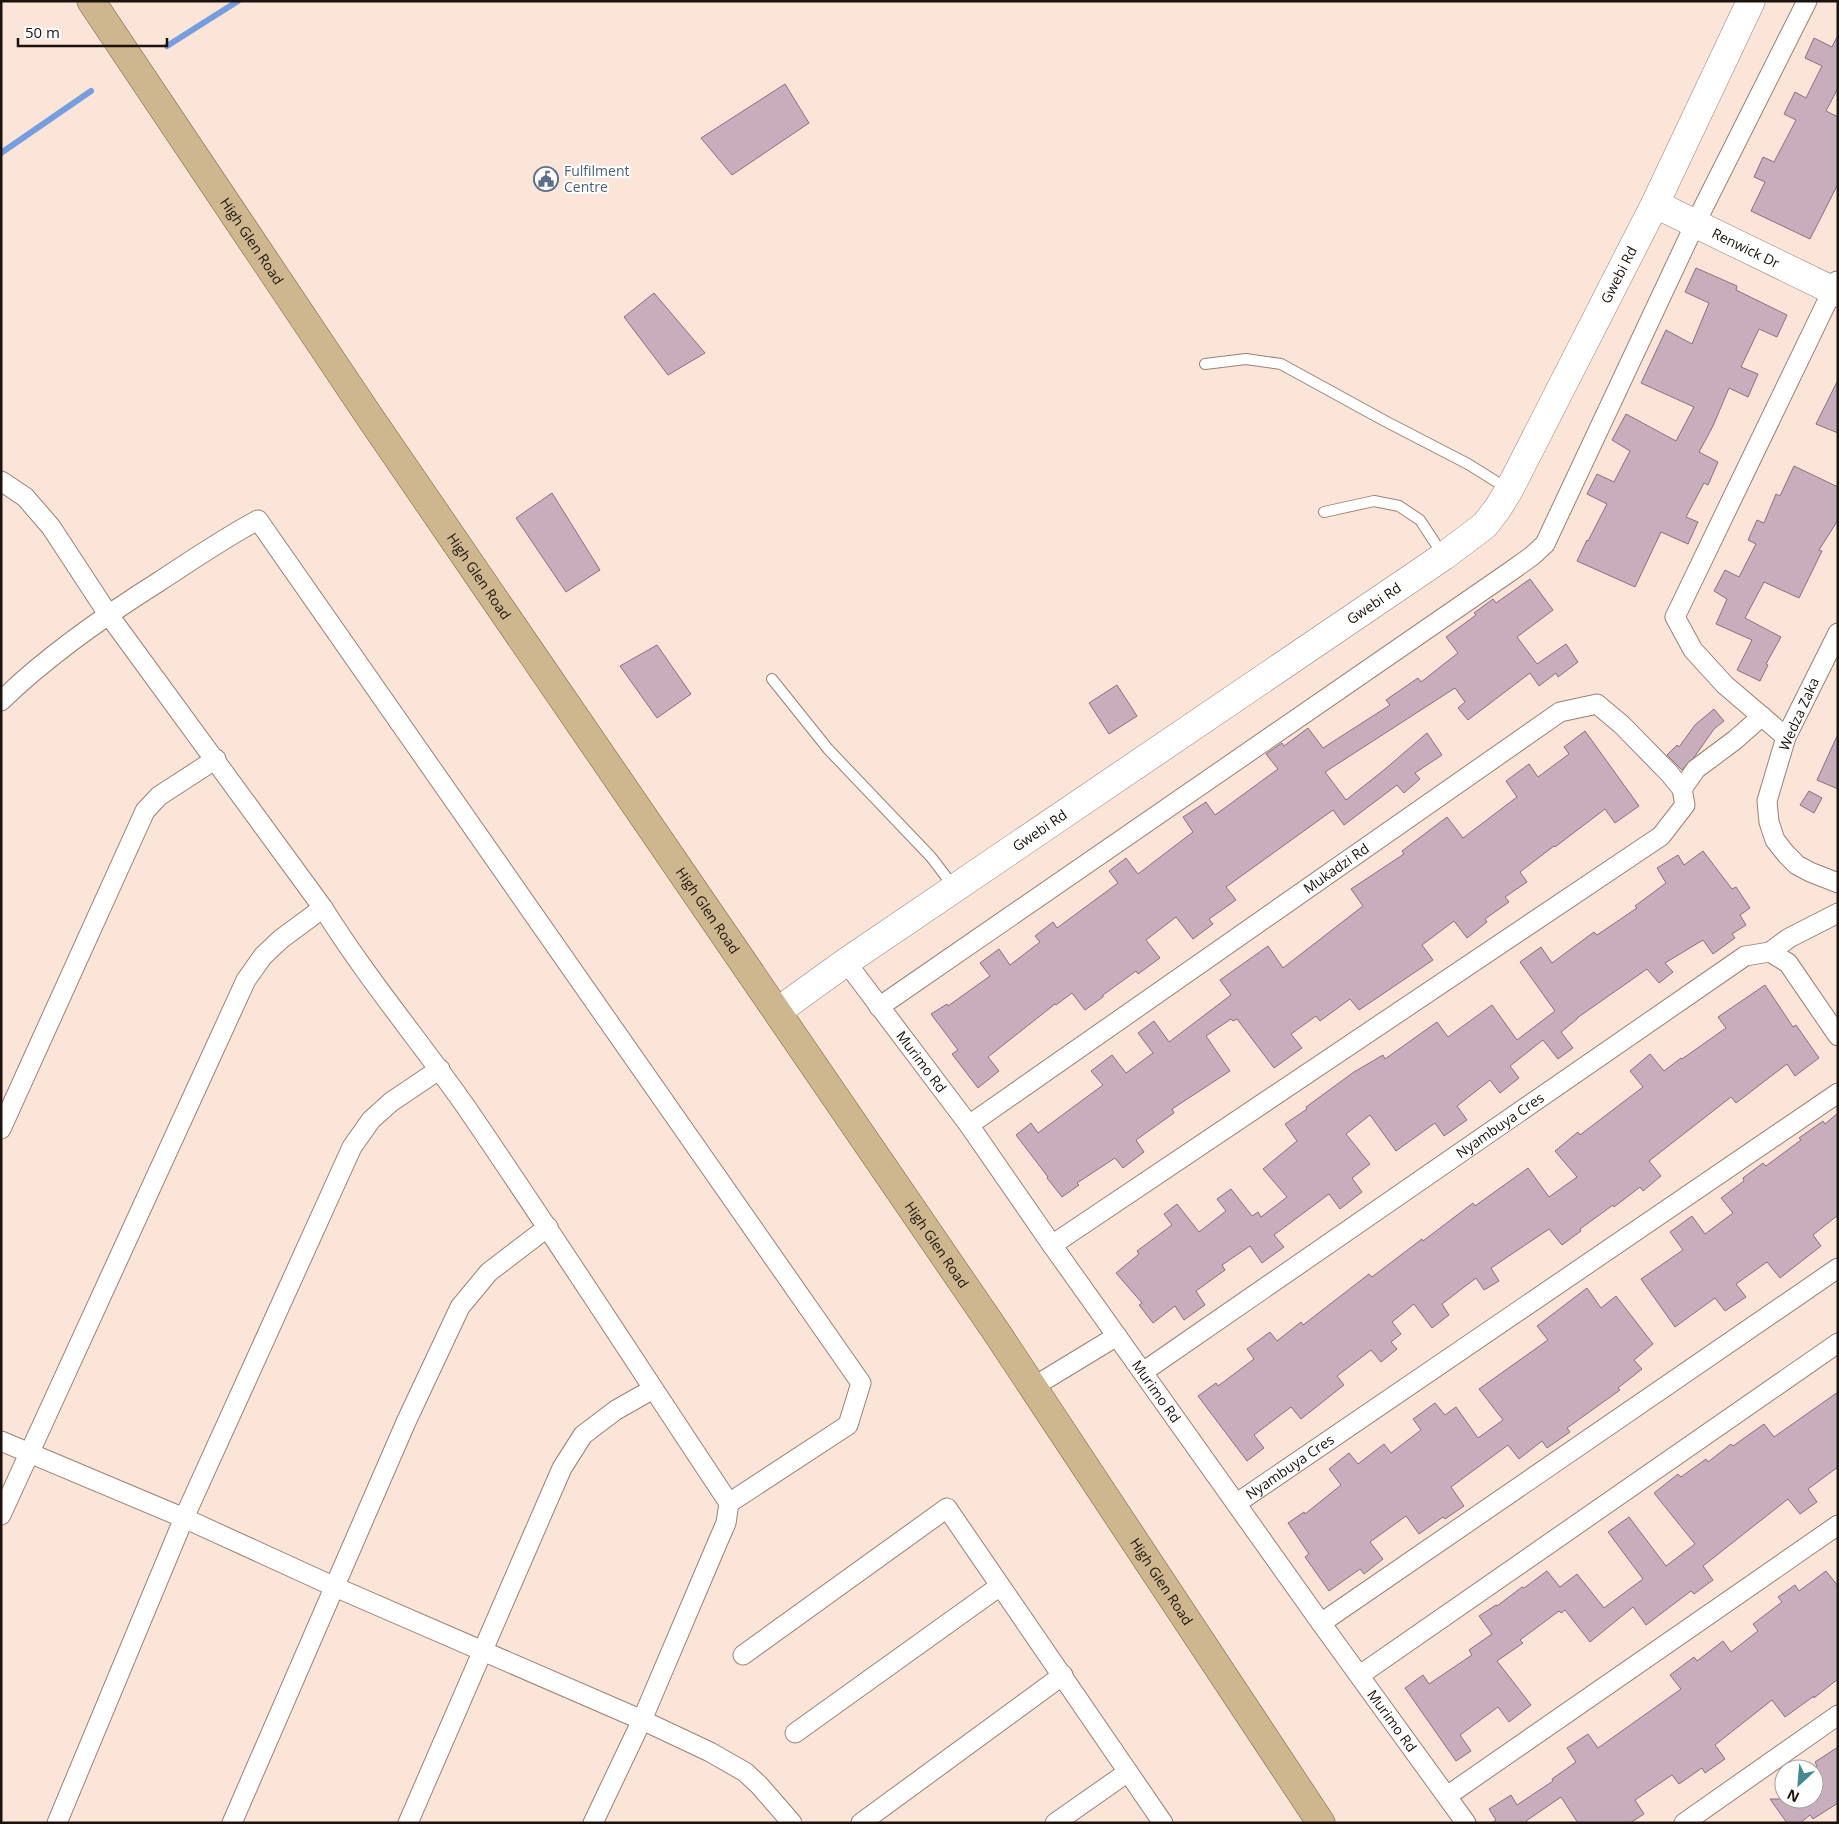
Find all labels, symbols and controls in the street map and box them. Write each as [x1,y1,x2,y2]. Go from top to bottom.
scale bar [18,15,166,47]
text: 50 m [25,22,60,42]
place label: Fulfilment Centre [564,161,630,196]
public building icon: Fulfilment Centre [533,166,559,192]
street label: High Glen Road [216,194,288,288]
street label: Renwick Dr [1709,223,1783,272]
street label: Gwebi Rd [1596,243,1641,307]
street label: High Glen Road [443,529,516,623]
street label: Gwebi Rd [1343,578,1405,628]
street label: Wedza Zaka [1774,674,1823,753]
street label: Gwebi Rd [1009,805,1070,855]
street label: Mukadzi Rd [1299,838,1372,897]
street label: High Glen Road [672,863,745,957]
street label: Murimo Rd [892,1027,951,1096]
street label: Nyambuya Cres [1452,1088,1548,1162]
street label: High Glen Road [901,1197,973,1292]
street label: Murimo Rd [1128,1356,1186,1426]
street label: Nyambuya Cres [1242,1429,1338,1503]
street label: High Glen Road [1126,1534,1198,1629]
street label: Murimo Rd [1363,1686,1421,1756]
north arrow [1774,1759,1824,1809]
text: N [1784,1785,1802,1807]

